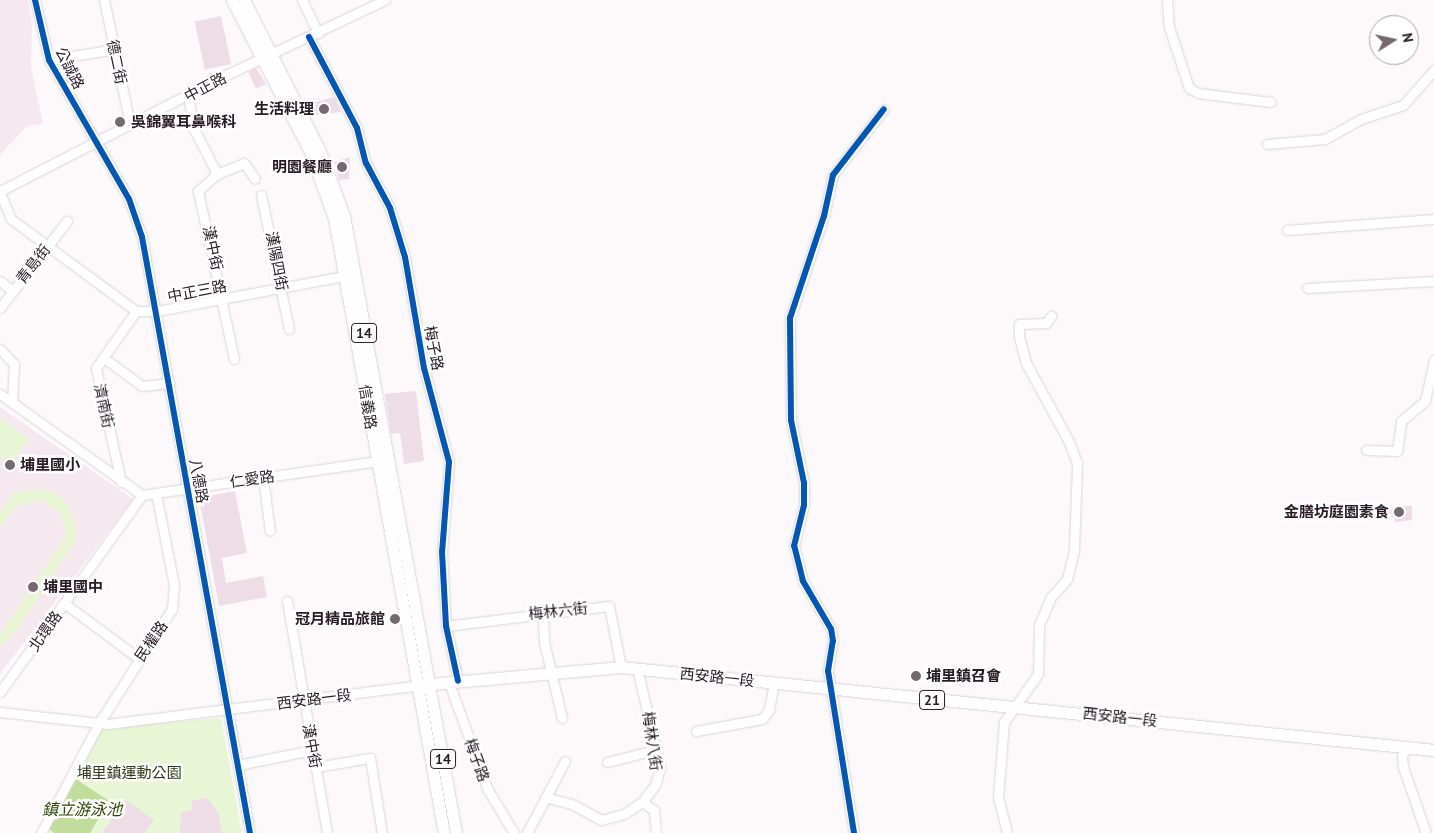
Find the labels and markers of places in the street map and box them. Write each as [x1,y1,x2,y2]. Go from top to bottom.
place label: 生活料理 [254,100,314,118]
marker: 生活料理 [318,103,330,115]
place label: 吳錦翼耳鼻喉科 [131,113,236,131]
marker: 吳錦翼耳鼻喉科 [113,115,127,129]
place label: 明園餐廳 [272,158,332,176]
marker: 明園餐廳 [336,161,348,173]
place label: 埔里國小 [20,456,80,474]
marker: 埔里國小 [4,459,16,471]
place label: 金膳坊庭園素食 [1284,503,1389,521]
marker: 金膳坊庭園素食 [1393,506,1405,518]
place label: 埔里國中 [43,578,103,596]
marker: 埔里國中 [27,581,39,593]
place label: 冠月精品旅館 [295,610,385,628]
marker: 冠月精品旅館 [389,613,401,625]
place label: 埔里鎮召會 [926,667,1001,685]
marker: 埔里鎮召會 [910,670,922,682]

